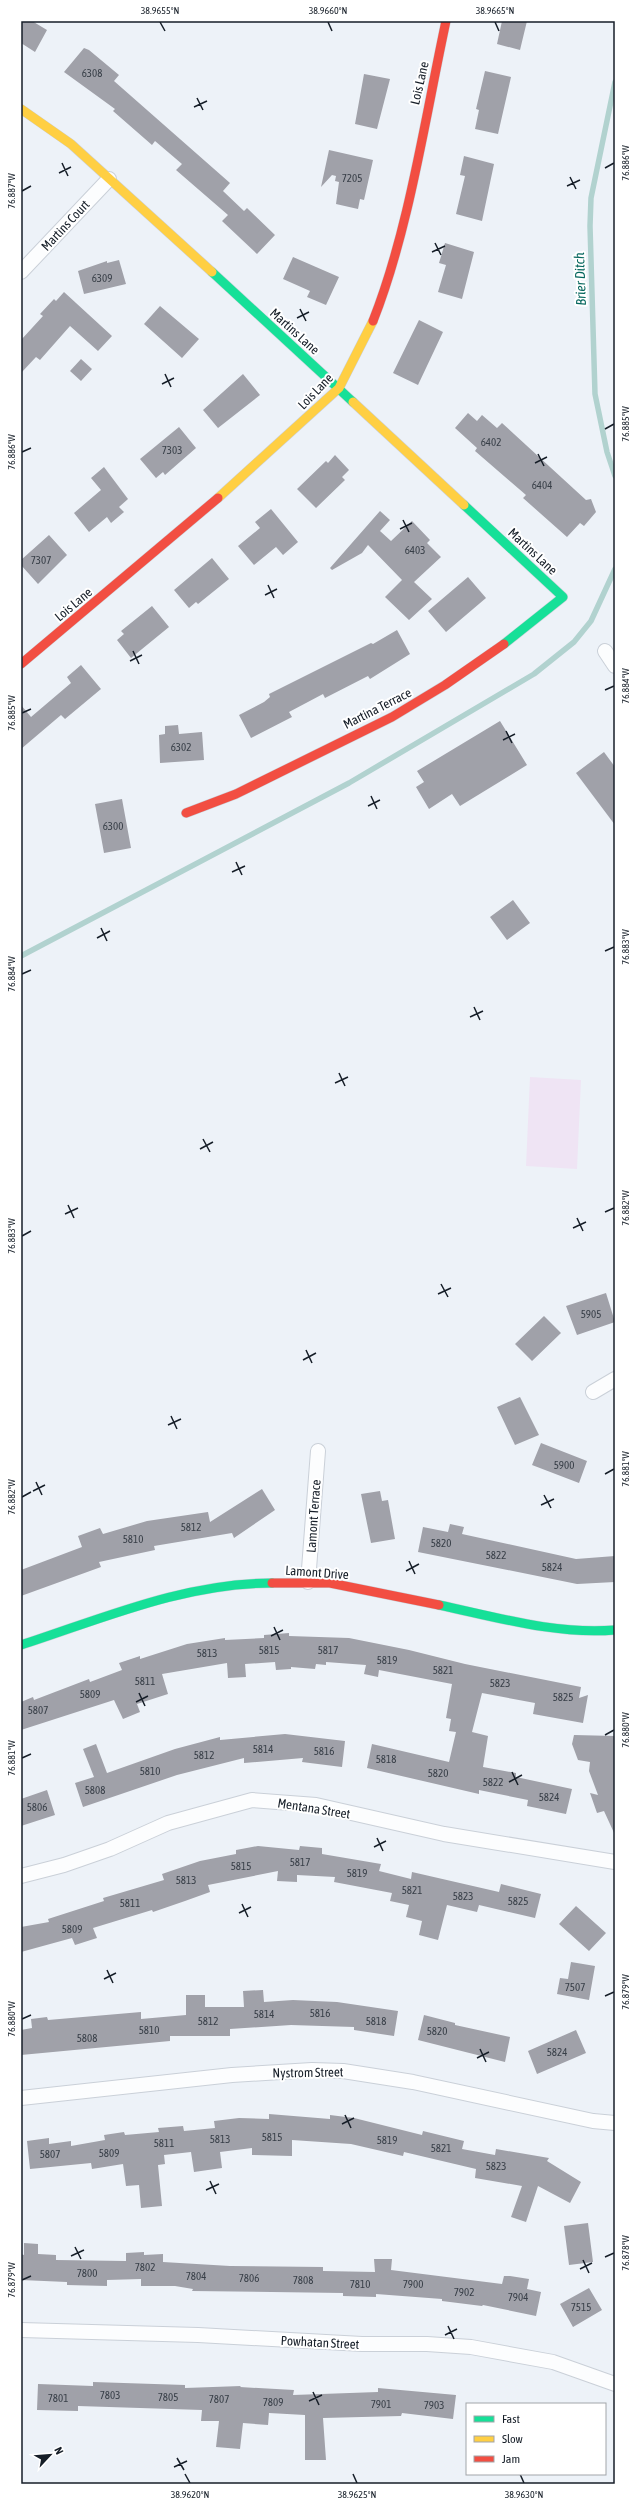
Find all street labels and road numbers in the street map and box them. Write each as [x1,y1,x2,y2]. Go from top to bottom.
street label: Lois Lane [407,60,432,106]
street label: Martins Court [38,197,93,254]
street label: Martins Lane [267,305,322,357]
street label: Lois Lane [295,370,336,412]
street label: Martins Lane [505,525,560,578]
street label: Lois Lane [52,585,95,624]
street label: Martina Terrace [341,685,414,732]
street label: Lamont Terrace [303,1479,324,1553]
street label: Lamont Drive [285,1563,349,1582]
street label: Mentana Street [277,1795,352,1822]
street label: Nystrom Street [272,2064,344,2081]
street label: Powhatan Street [280,2333,360,2352]

